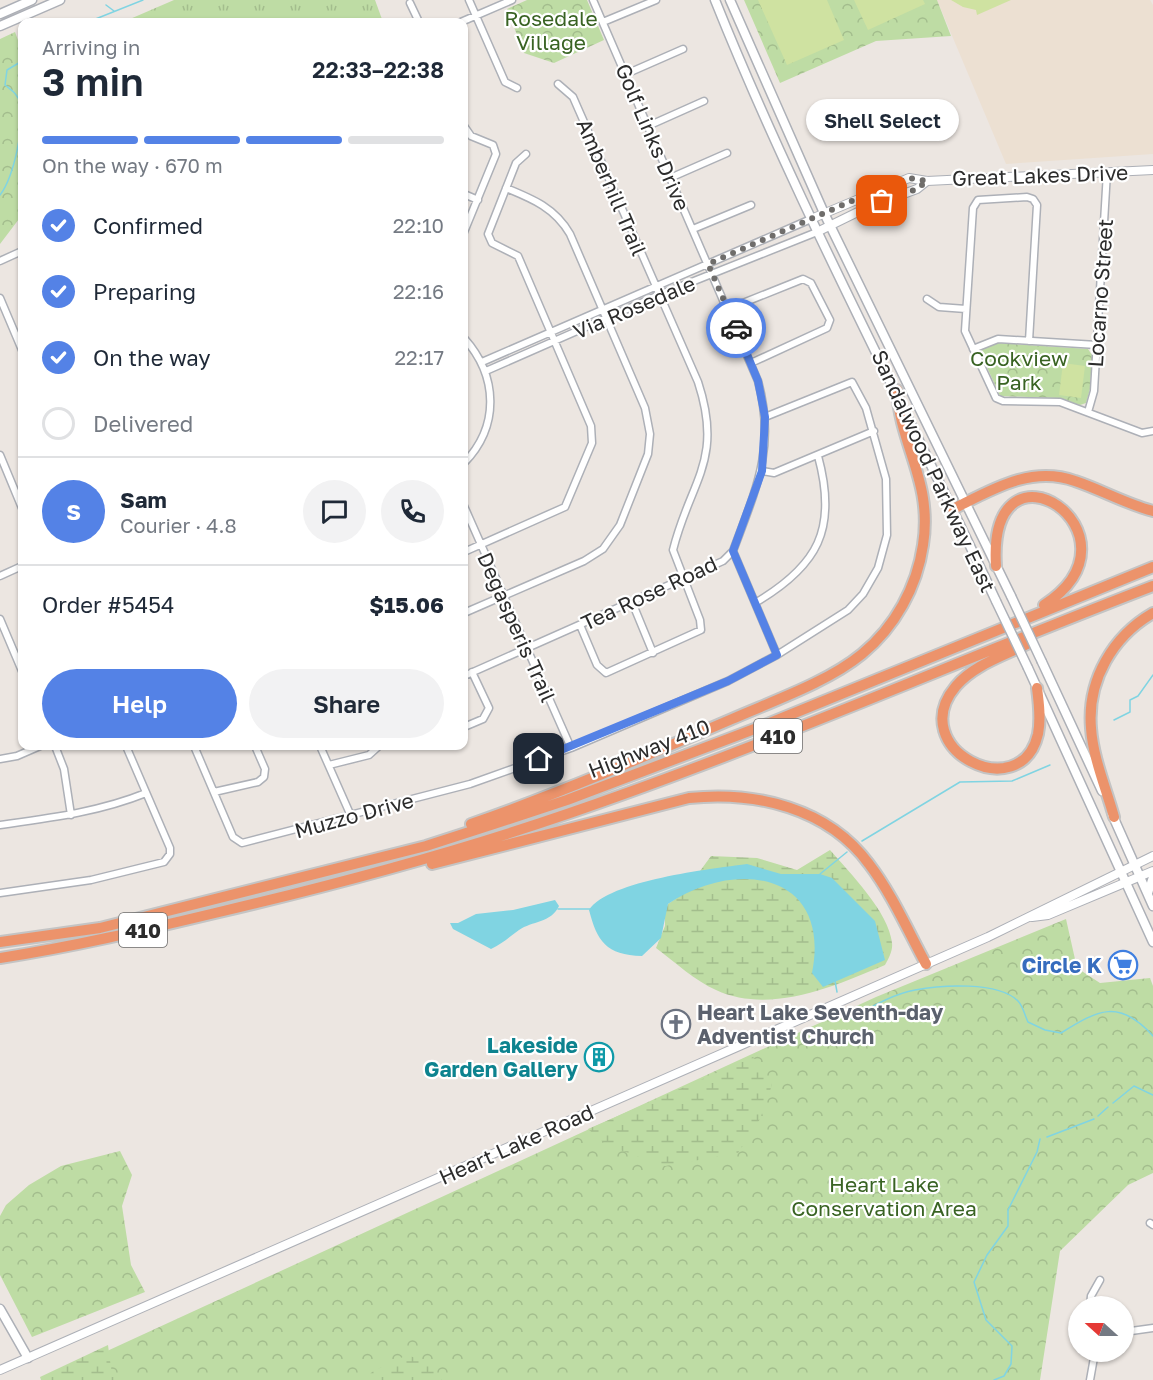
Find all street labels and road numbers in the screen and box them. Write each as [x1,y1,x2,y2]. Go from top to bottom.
street label: Golf Links Drive [610,59,696,215]
street label: Amberhill Trail [571,114,653,260]
street label: Great Lakes Drive [951,159,1129,191]
street label: Locarno Street [1082,218,1118,368]
street label: Via Rosedale [569,270,699,344]
street label: Sandalwood Parkway East [866,346,1002,596]
street label: Degasperis Trail [472,548,562,706]
street label: Tea Rose Road [577,550,721,636]
street label: Highway 410 [584,713,714,783]
road number: 410 [754,719,802,753]
street label: Muzzo Drive [292,787,416,843]
road number: 410 [119,913,167,947]
street label: Heart Lake Road [435,1098,597,1190]

